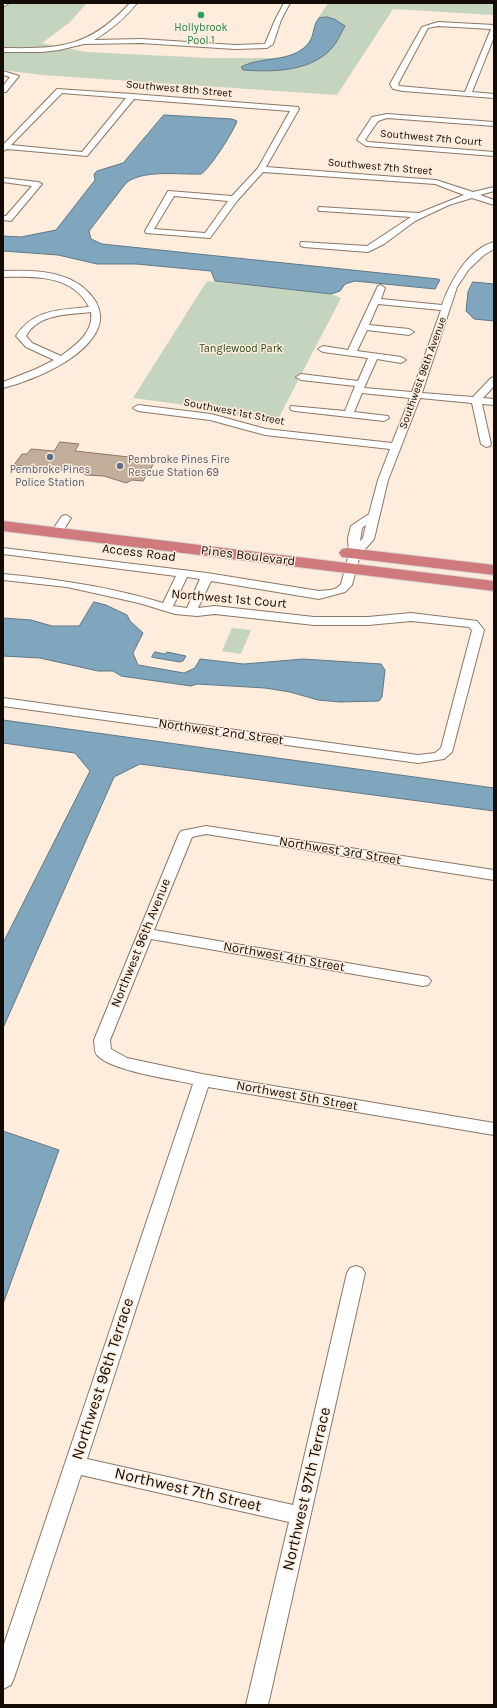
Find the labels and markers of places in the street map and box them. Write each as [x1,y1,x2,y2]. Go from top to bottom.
marker: Hollybrook Pool 1 [196,10,206,20]
place label: Hollybrook Pool 1 [174,21,228,47]
marker: Pembroke Pines Police Station [45,452,55,462]
place label: Pembroke Pines Fire Rescue Station 69 [128,453,230,479]
marker: Pembroke Pines Fire Rescue Station 69 [115,461,125,471]
place label: Pembroke Pines Police Station [10,463,90,489]

